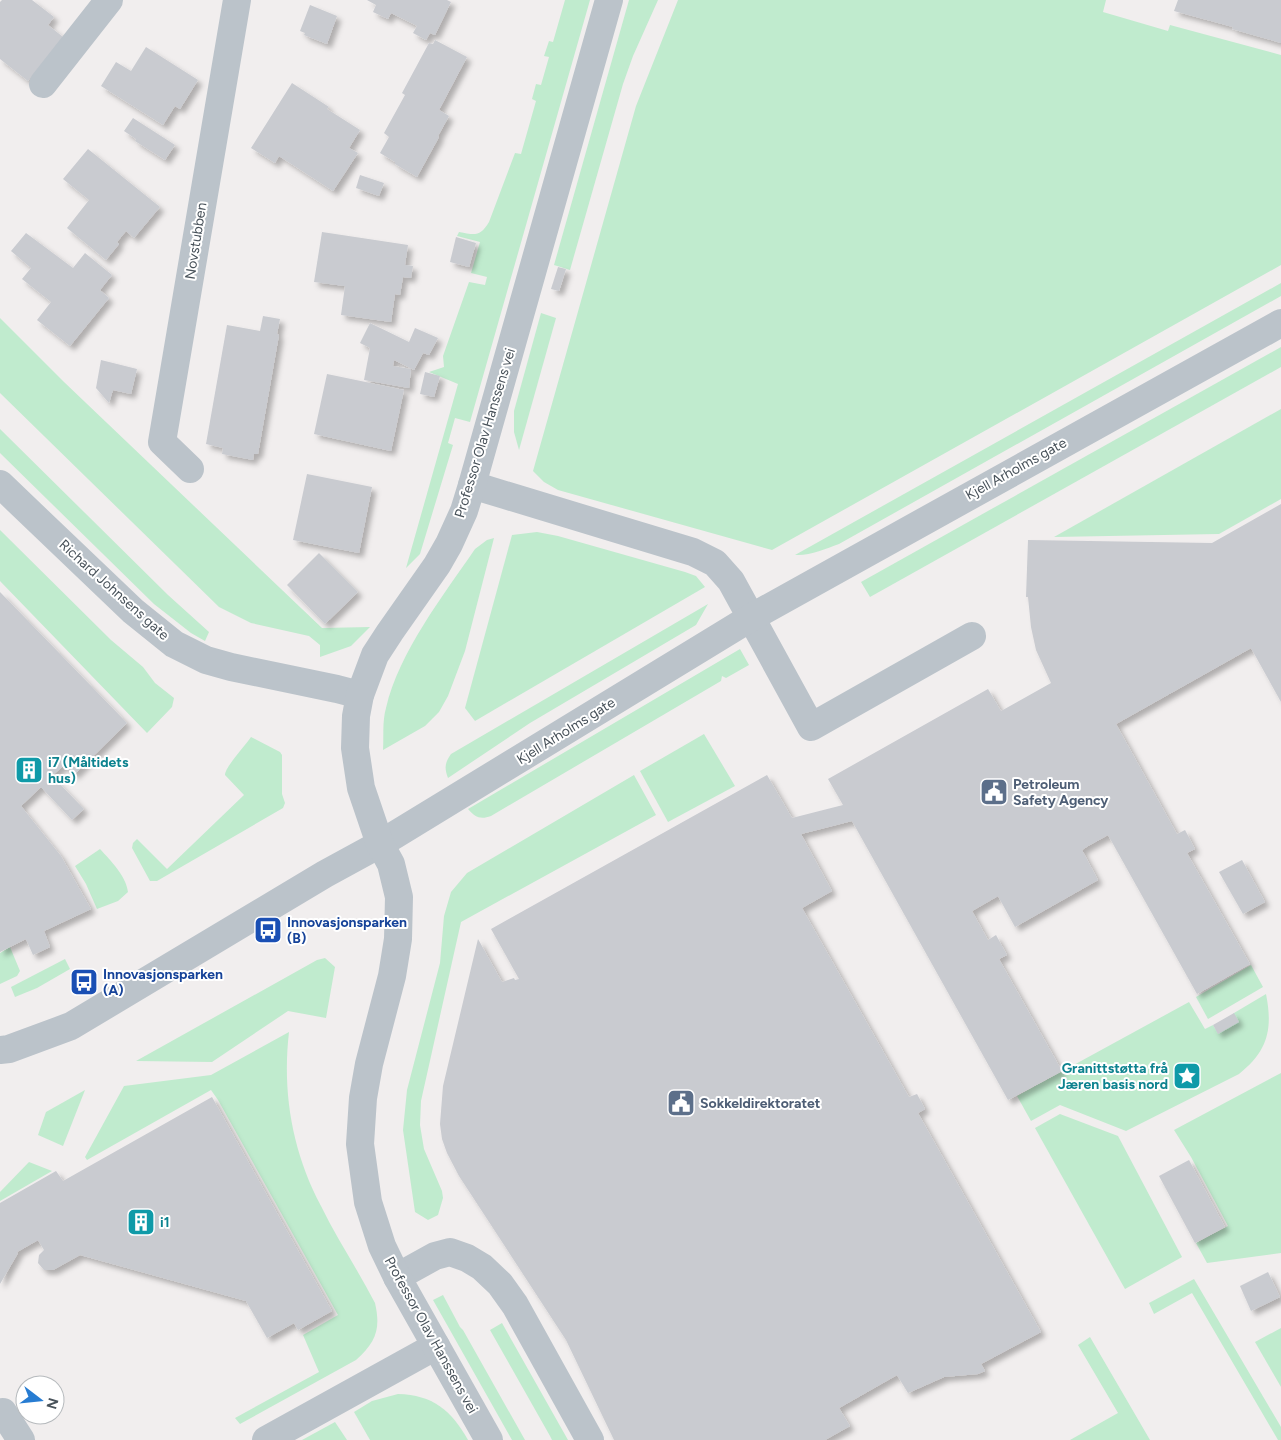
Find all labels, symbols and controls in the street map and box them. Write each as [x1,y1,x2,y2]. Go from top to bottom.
street label: Novstubben [182,201,210,281]
street label: Professor Olav Hanssens vei [451,346,519,520]
street label: Kjell Arholms gate [962,434,1070,504]
street label: Richard Johnsens gate [56,536,173,644]
street label: Kjell Arholms gate [514,694,619,768]
place label: i7 (Måltidets hus) [48,754,129,787]
building icon: i7 (Måltidets hus) [14,755,44,785]
place label: Petroleum Safety Agency [1013,776,1109,809]
public building icon: Petroleum Safety Agency [979,777,1009,807]
place label: Innovasjonsparken (B) [287,914,407,947]
bus stop icon: Innovasjonsparken (B) [253,915,283,945]
place label: Innovasjonsparken (A) [103,966,223,999]
bus stop icon: Innovasjonsparken (A) [69,967,99,997]
place label: Granittstøtta frå Jæren basis nord [1058,1060,1168,1093]
place icon: Granittstøtta frå Jæren basis nord [1172,1061,1202,1091]
public building icon: Sokkeldirektoratet [666,1088,696,1118]
place label: Sokkeldirektoratet [700,1095,821,1112]
building icon: i1 [126,1207,156,1237]
place label: i1 [160,1214,170,1231]
street label: Professor Olav Hanssens vei [381,1254,481,1416]
north arrow [15,1375,65,1425]
text: N [42,1396,62,1411]

